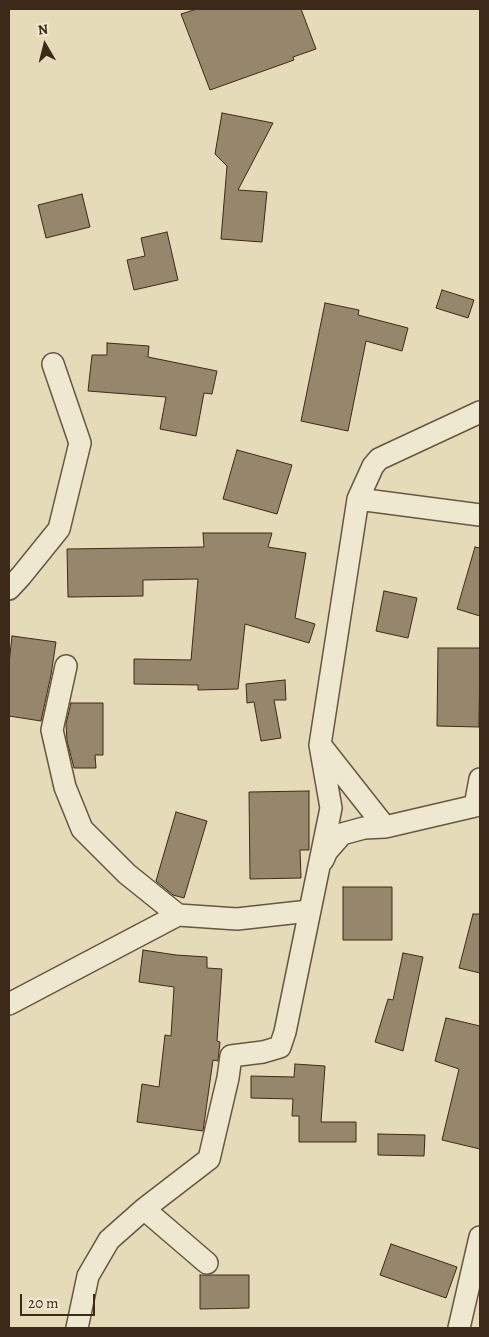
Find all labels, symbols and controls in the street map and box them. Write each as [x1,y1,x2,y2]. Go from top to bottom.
north arrow [20,20,70,70]
text: N [36,20,49,40]
scale bar [22,1284,98,1316]
text: 20 m [28,1293,59,1313]

